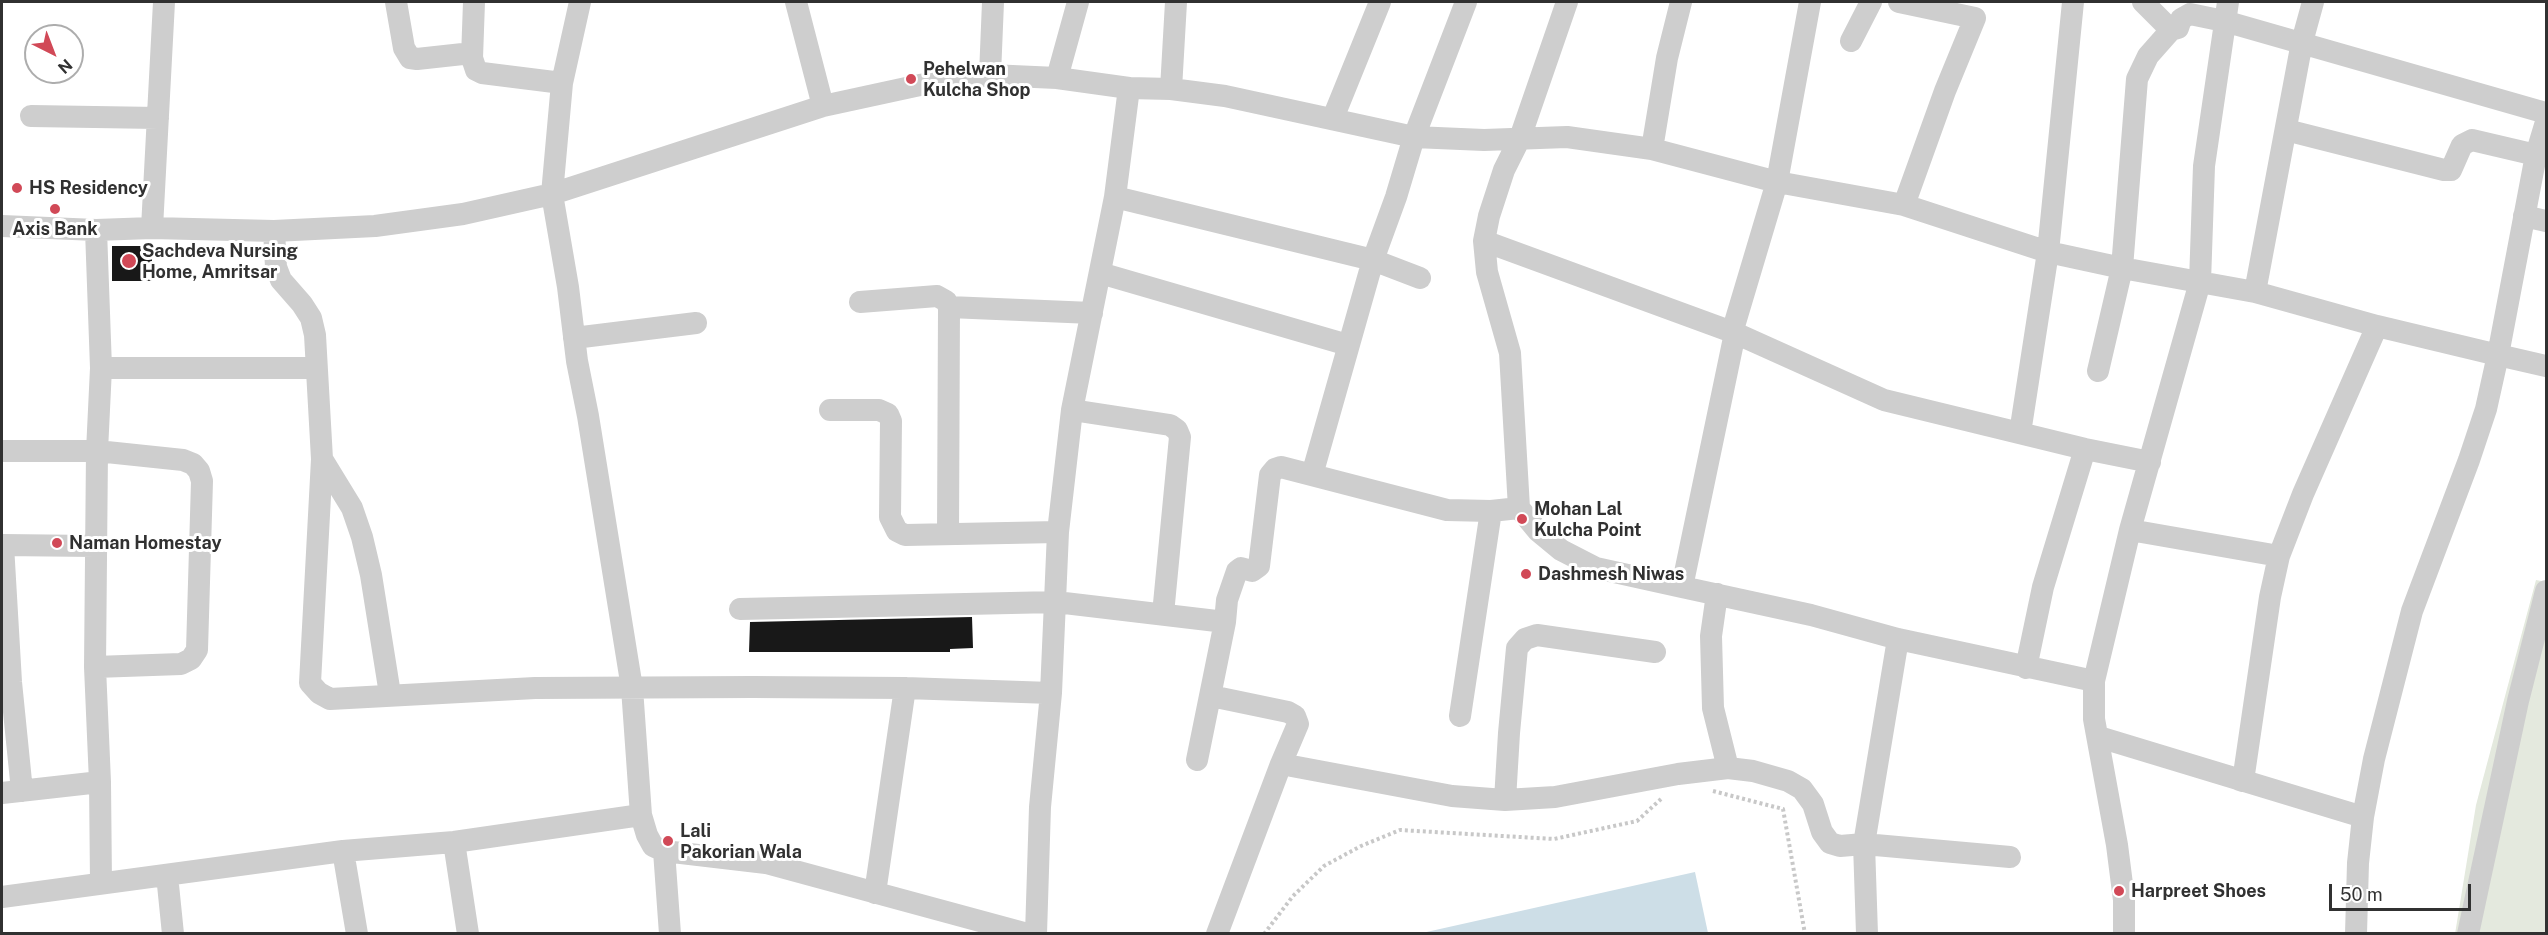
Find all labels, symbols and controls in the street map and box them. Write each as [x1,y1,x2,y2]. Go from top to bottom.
north arrow [24,24,84,84]
text: N [54,55,76,78]
place label: Pehelwan Kulcha Shop [923,58,1030,100]
marker: Pehelwan Kulcha Shop [904,72,918,86]
place label: HS Residency [29,177,148,199]
marker: HS Residency [10,181,24,195]
marker: Axis Bank [48,202,62,216]
place label: Axis Bank [12,218,98,240]
place label: Sachdeva Nursing Home, Amritsar [142,240,298,282]
marker: Sachdeva Nursing Home, Amritsar [120,252,138,270]
place label: Mohan Lal Kulcha Point [1534,498,1642,540]
marker: Mohan Lal Kulcha Point [1515,512,1529,526]
place label: Naman Homestay [69,532,222,554]
marker: Naman Homestay [50,536,64,550]
place label: Dashmesh Niwas [1538,563,1684,585]
marker: Dashmesh Niwas [1519,567,1533,581]
place label: Lali Pakorian Wala [680,820,802,862]
marker: Lali Pakorian Wala [661,834,675,848]
scale bar [2332,872,2474,910]
place label: Harpreet Shoes [2131,880,2266,902]
marker: Harpreet Shoes [2112,884,2126,898]
text: 50 m [2340,884,2383,905]

